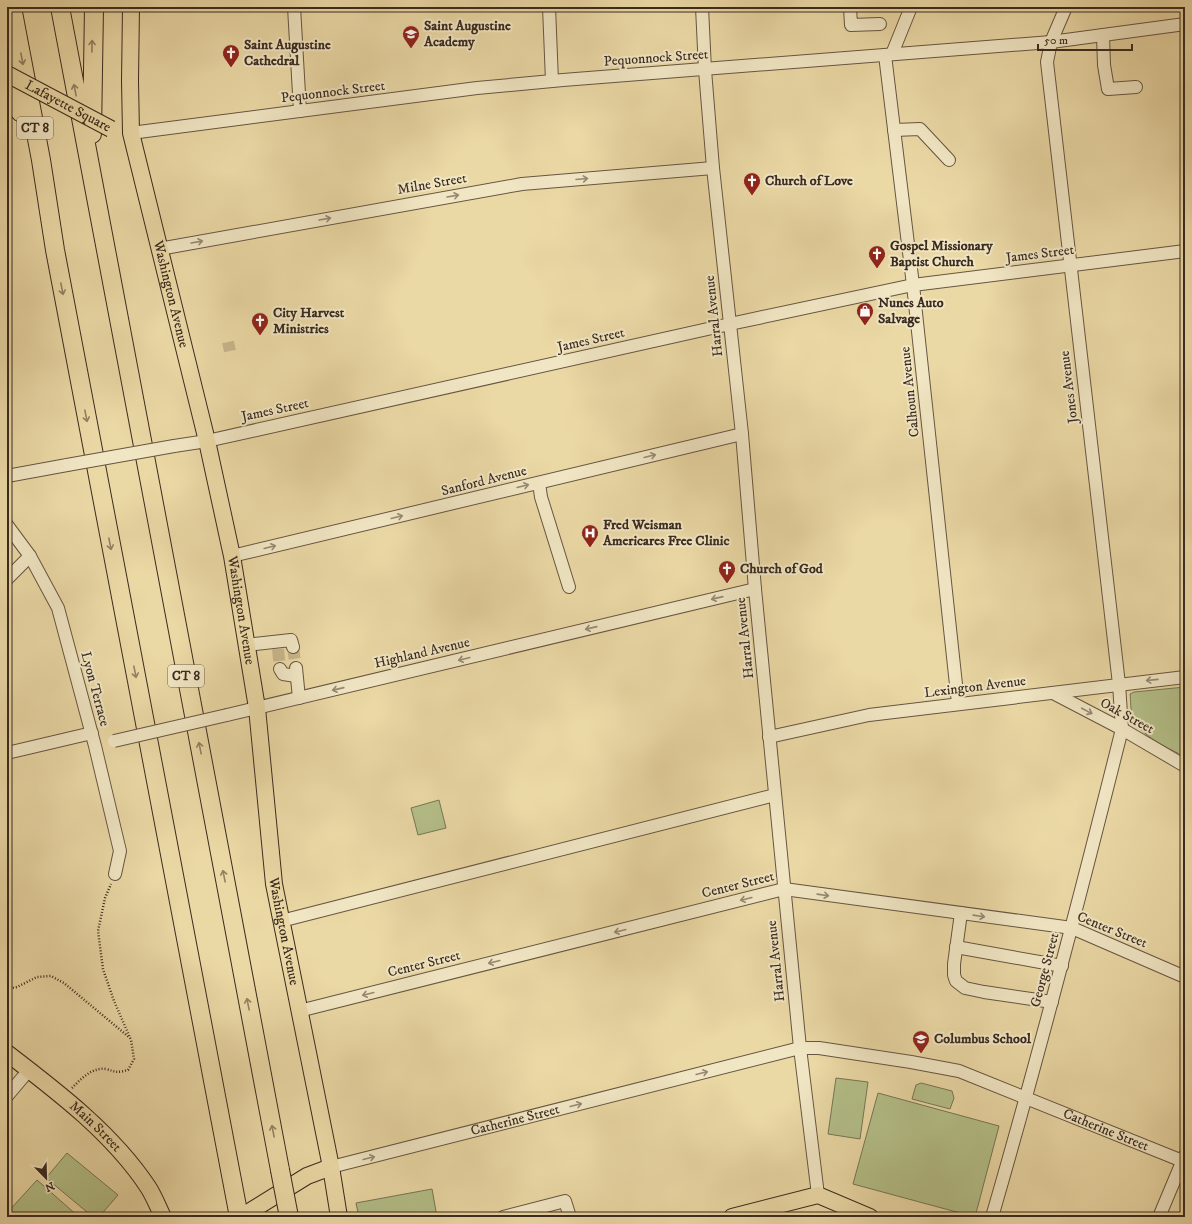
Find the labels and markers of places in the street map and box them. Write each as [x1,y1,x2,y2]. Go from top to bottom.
place label: Saint Augustine Academy [423,17,511,51]
school or university icon: Saint Augustine Academy [401,24,421,49]
place label: Saint Augustine Cathedral [244,36,331,70]
church icon: Saint Augustine Cathedral [221,43,241,68]
church icon: Church of Love [742,171,762,196]
place label: Church of Love [765,172,853,190]
place label: Gospel Missionary Baptist Church [890,237,993,271]
church icon: Gospel Missionary Baptist Church [867,244,887,269]
place label: Nunes Auto Salvage [878,294,944,328]
shop icon: Nunes Auto Salvage [855,301,875,326]
place label: City Harvest Ministries [273,304,345,338]
church icon: City Harvest Ministries [250,311,270,336]
place label: Fred Weisman Americares Free Clinic [602,516,729,550]
hospital icon: Fred Weisman Americares Free Clinic [580,523,600,548]
church icon: Church of God [717,559,737,584]
place label: Church of God [740,560,824,578]
school or university icon: Columbus School [911,1029,931,1054]
place label: Columbus School [934,1030,1032,1048]

